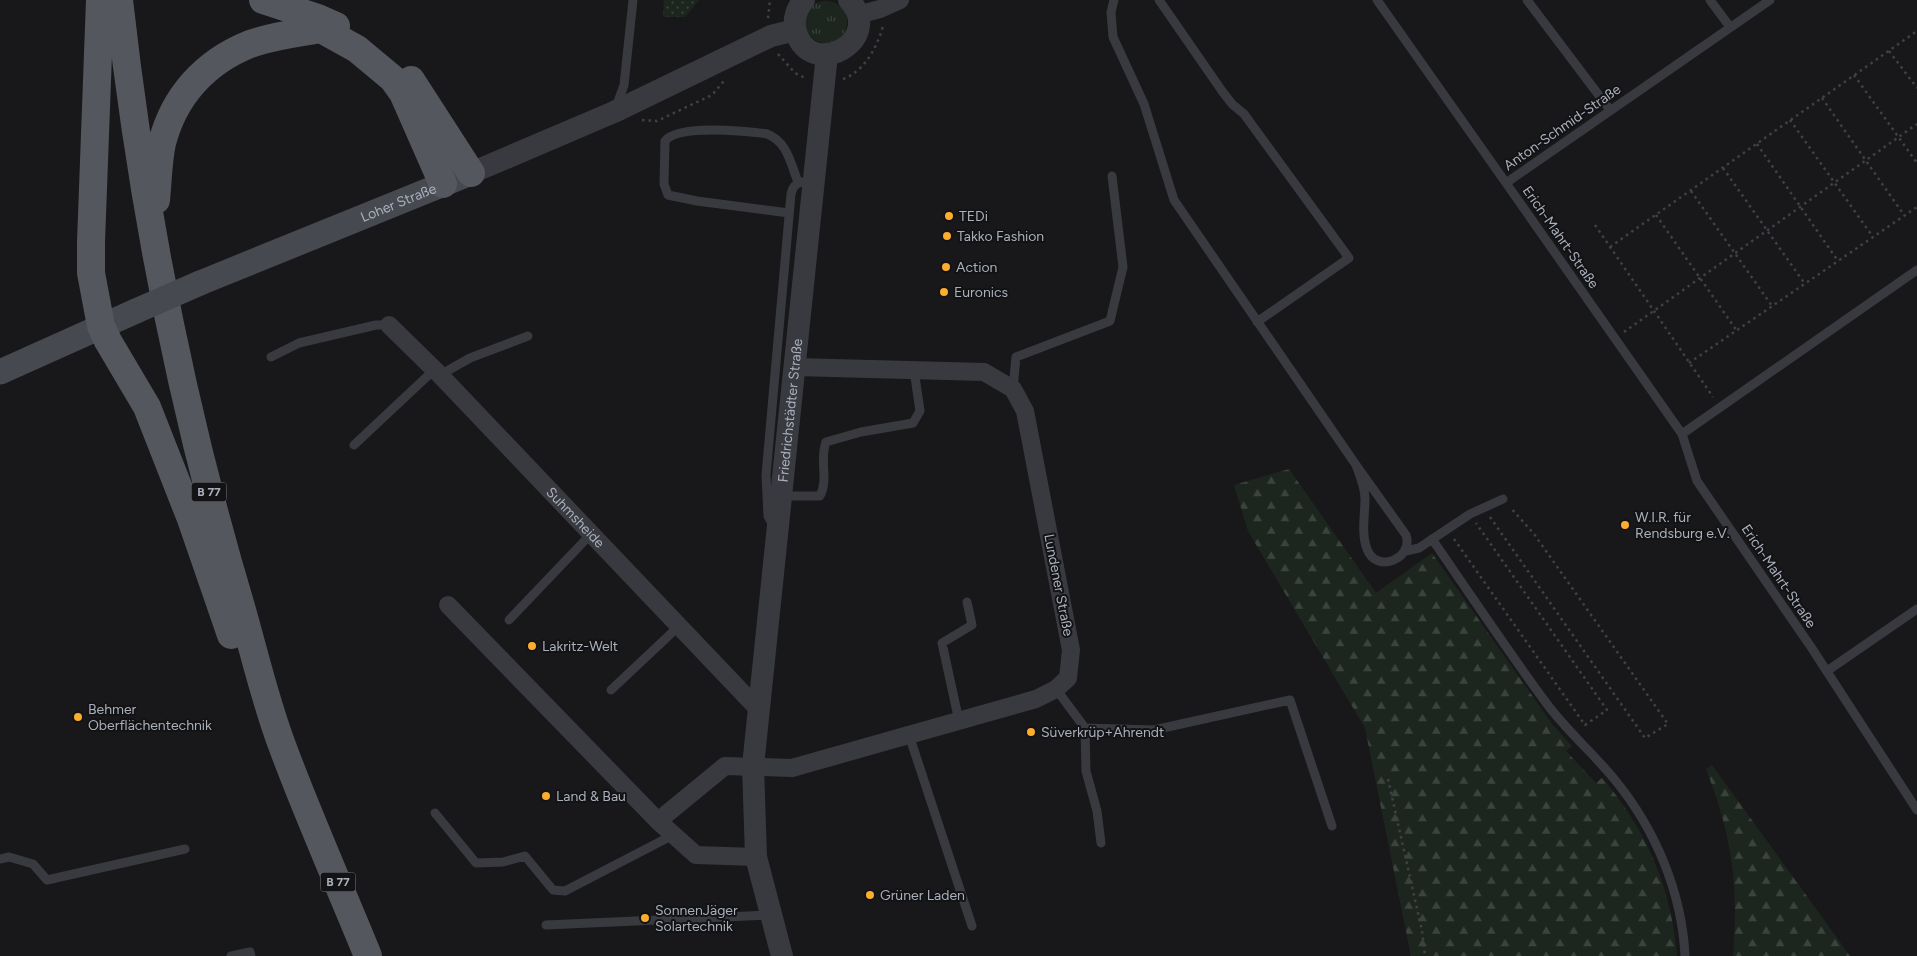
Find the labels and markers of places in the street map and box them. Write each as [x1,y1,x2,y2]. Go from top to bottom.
place label: TEDi [959,208,988,225]
marker: TEDi [943,210,955,222]
place label: Takko Fashion [957,228,1044,245]
marker: Takko Fashion [941,230,953,242]
place label: Action [956,259,998,276]
marker: Action [940,261,952,273]
place label: Euronics [954,284,1008,301]
marker: Euronics [938,286,950,298]
place label: W.I.R. für Rendsburg e.V. [1635,509,1730,542]
marker: W.I.R. für Rendsburg e.V. [1619,519,1631,531]
place label: Lakritz-Welt [542,638,618,655]
marker: Lakritz-Welt [526,640,538,652]
place label: Behmer Oberflächentechnik [88,701,212,734]
marker: Behmer Oberflächentechnik [72,711,84,723]
place label: Süverkrüp+Ahrendt [1041,724,1164,741]
marker: Süverkrüp+Ahrendt [1025,726,1037,738]
place label: Land & Bau [556,788,626,805]
marker: Land & Bau [540,790,552,802]
place label: Grüner Laden [880,887,965,904]
marker: Grüner Laden [864,889,876,901]
place label: SonnenJäger Solartechnik [655,902,738,935]
marker: SonnenJäger Solartechnik [639,912,651,924]

